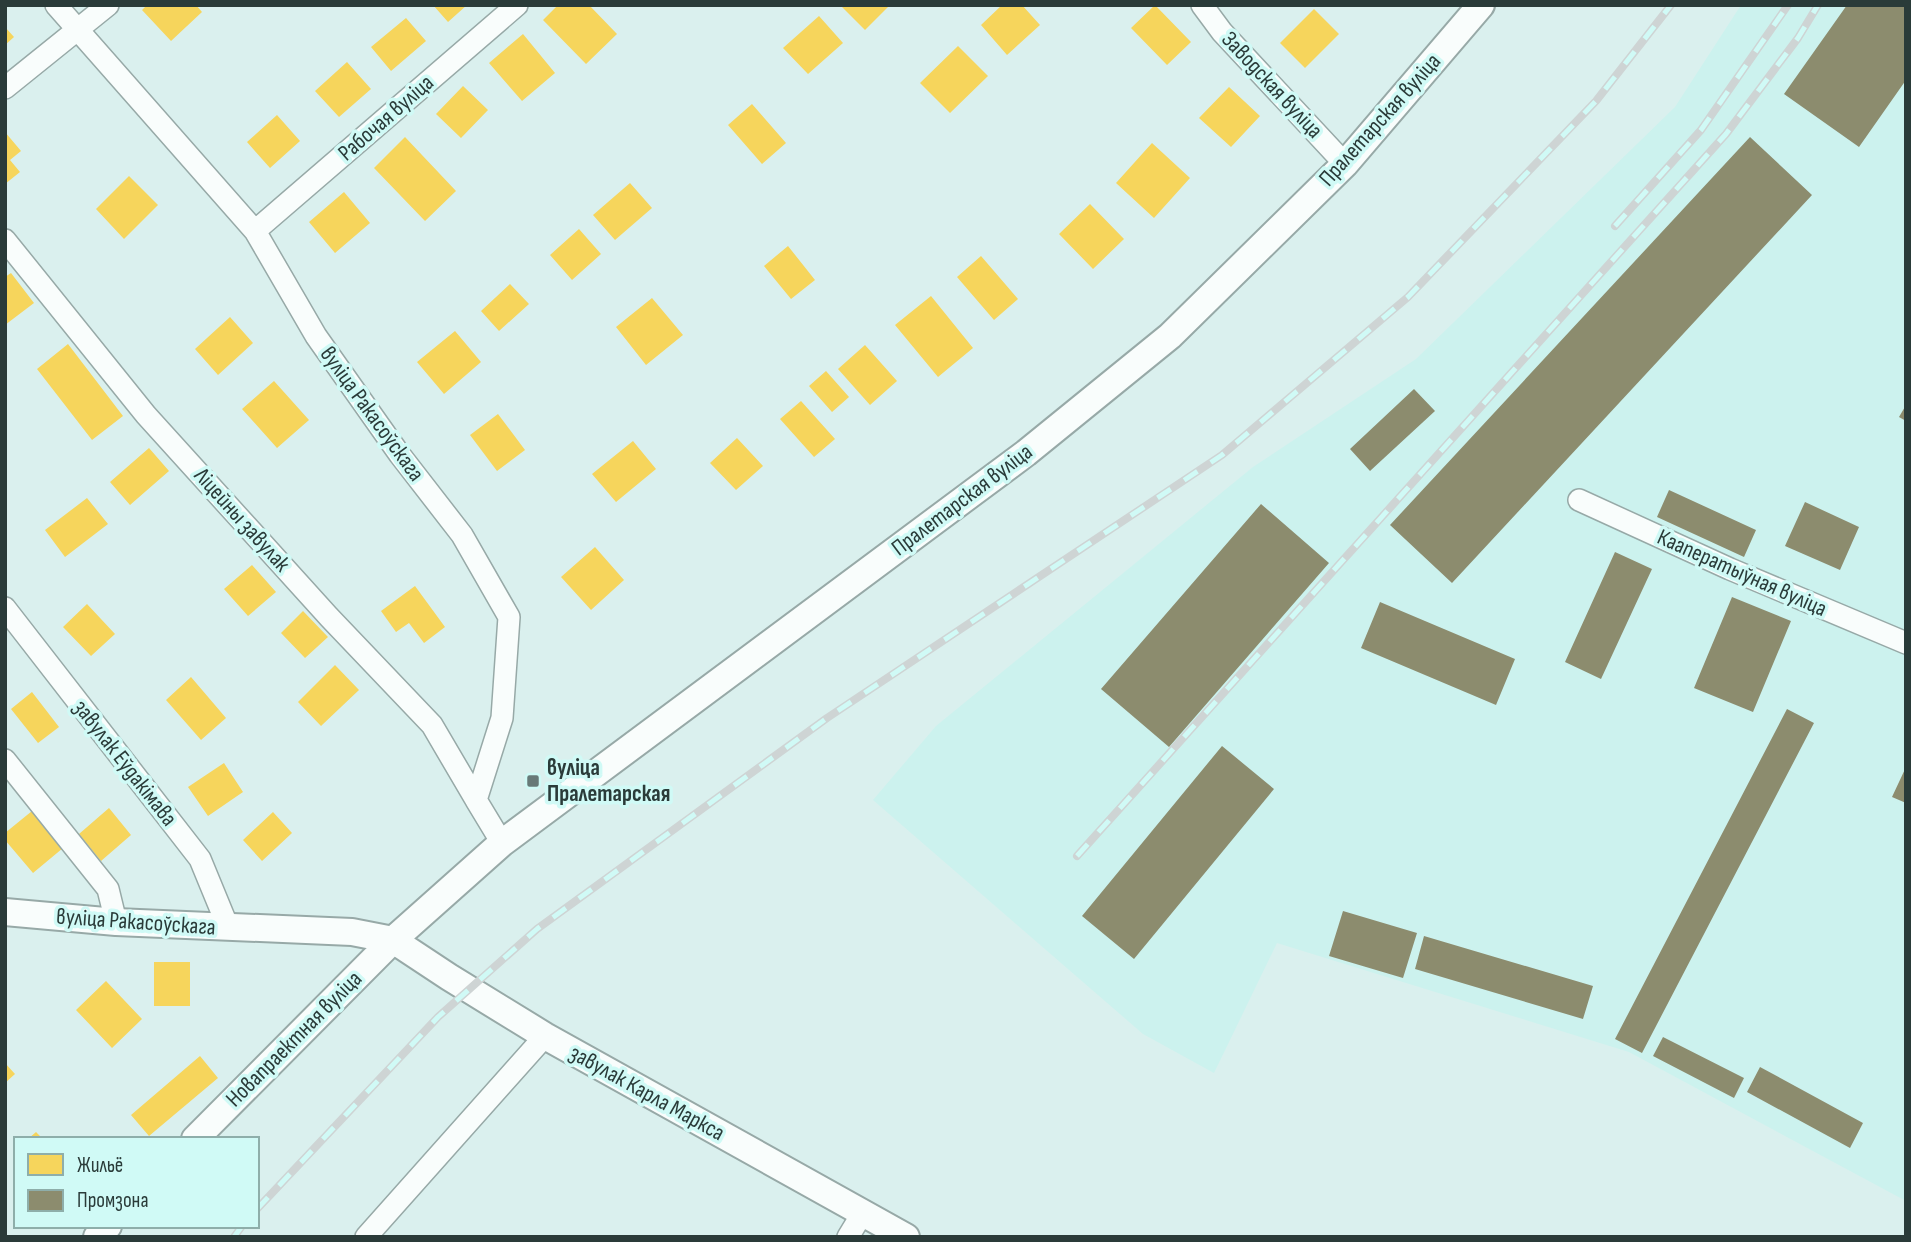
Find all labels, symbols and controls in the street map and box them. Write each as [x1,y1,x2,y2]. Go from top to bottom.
street label: Заводская вуліца [1215,26,1329,144]
street label: Пралетарская вуліца [1313,48,1447,192]
street label: Рабочая вуліца [333,69,439,167]
street label: вуліца Ракасоўскага [314,341,430,487]
street label: Пралетарская вуліца [886,438,1038,562]
street label: Ліцейны завулак [187,461,296,578]
street label: Кааператыўная вуліца [1653,523,1831,623]
street label: завулак Еўдакімава [67,694,183,832]
place label: вуліца Пралетарская [547,754,670,808]
marker: вуліца Пралетарская [525,773,541,789]
street label: вуліца Ракасоўскага [55,902,217,942]
street label: Новапраектная вуліца [220,965,368,1113]
street label: завулак Карла Маркса [565,1039,729,1147]
legend [14,1137,259,1228]
text: Жильё [77,1153,123,1178]
text: Промзона [77,1188,148,1213]

